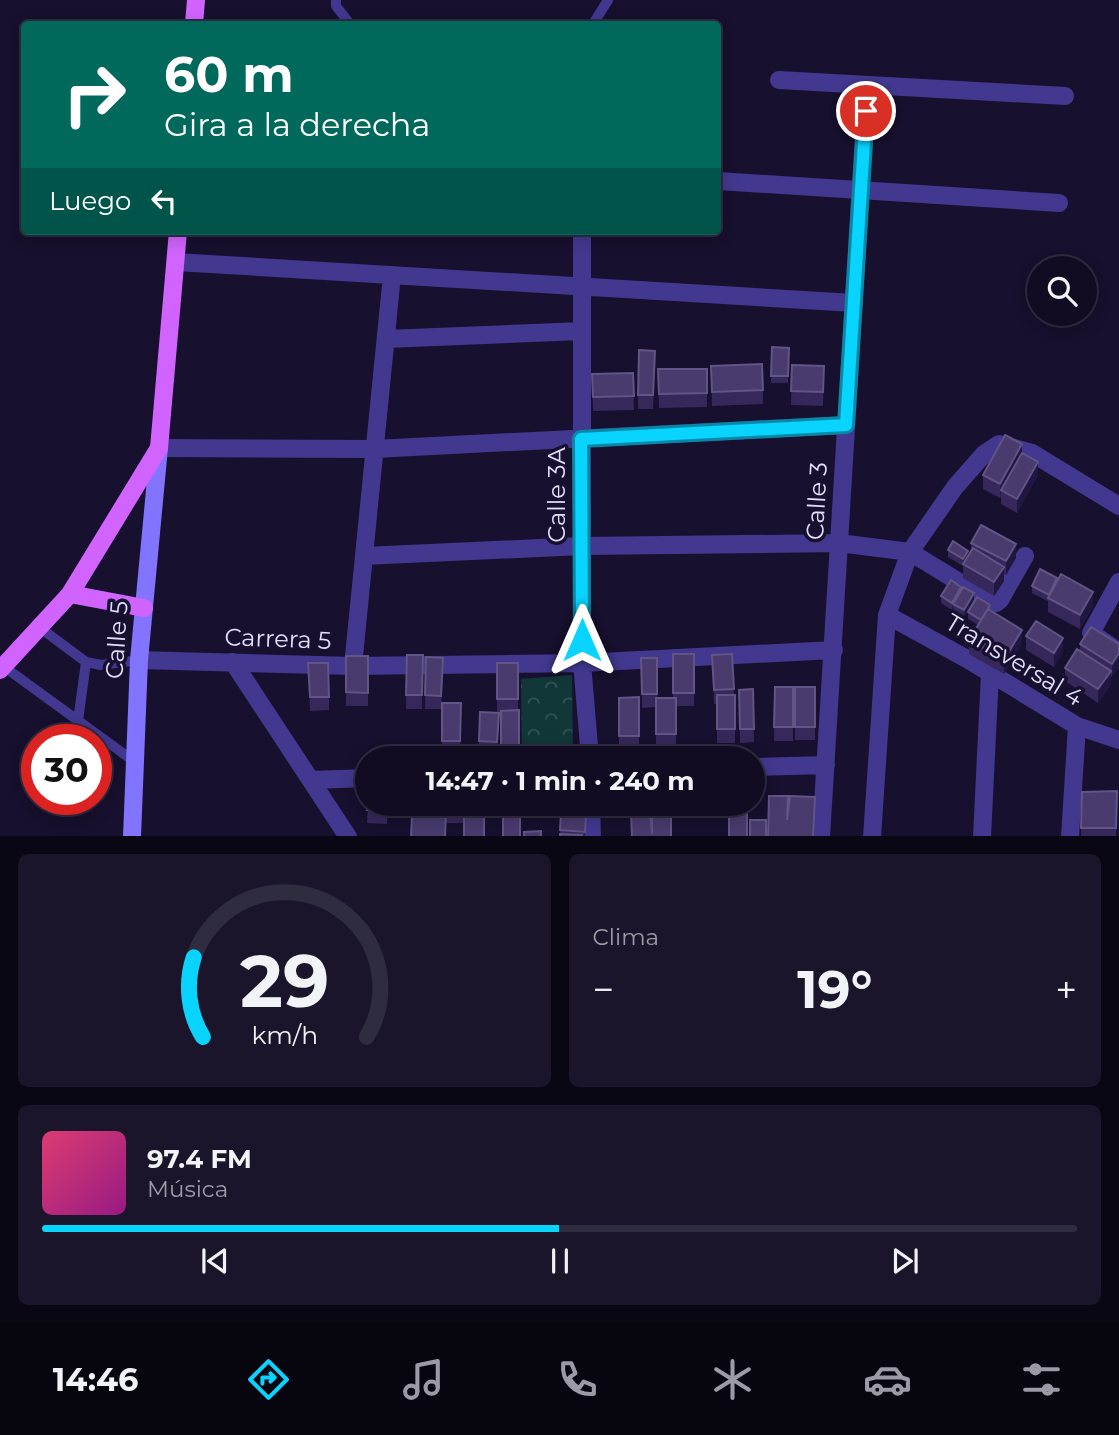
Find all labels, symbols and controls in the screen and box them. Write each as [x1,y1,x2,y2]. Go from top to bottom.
text: 60 m [164,45,294,104]
icon: right [49,49,140,140]
pin [836,81,896,141]
icon: arrive [847,92,885,130]
text: Gira a la derecha [164,105,430,144]
icon: left [145,182,183,220]
text: Luego [49,185,131,217]
map controls [1027,256,1097,326]
button: search [1027,256,1097,326]
street label: Calle 3A [542,446,571,543]
street label: Calle 3 [800,461,833,541]
street label: Calle 5 [99,600,134,680]
position arrow [545,603,619,677]
street label: Transversal 4 [940,607,1088,712]
street label: Carrera 5 [224,622,332,655]
speed limit sign: 30 [21,724,112,815]
text: 14:47 · 1 min · 240 m [425,765,695,797]
text: Clima [593,923,659,951]
text: 29 [240,937,329,1025]
text: 19° [797,958,872,1021]
text: − [593,966,614,1013]
text: + [1055,966,1077,1013]
text: km/h [251,1019,318,1049]
text: 97.4 FM [147,1143,252,1175]
text: Música [147,1175,228,1203]
icon: previous [196,1242,234,1280]
icon: pause [541,1242,579,1280]
icon: next [886,1242,924,1280]
icon: directions [244,1355,293,1404]
icon: music [399,1355,448,1404]
icon: phone [553,1355,602,1404]
icon: climate [708,1355,757,1404]
icon: car [863,1355,912,1404]
icon: filters [1017,1355,1066,1404]
text: 14:46 [53,1360,138,1399]

